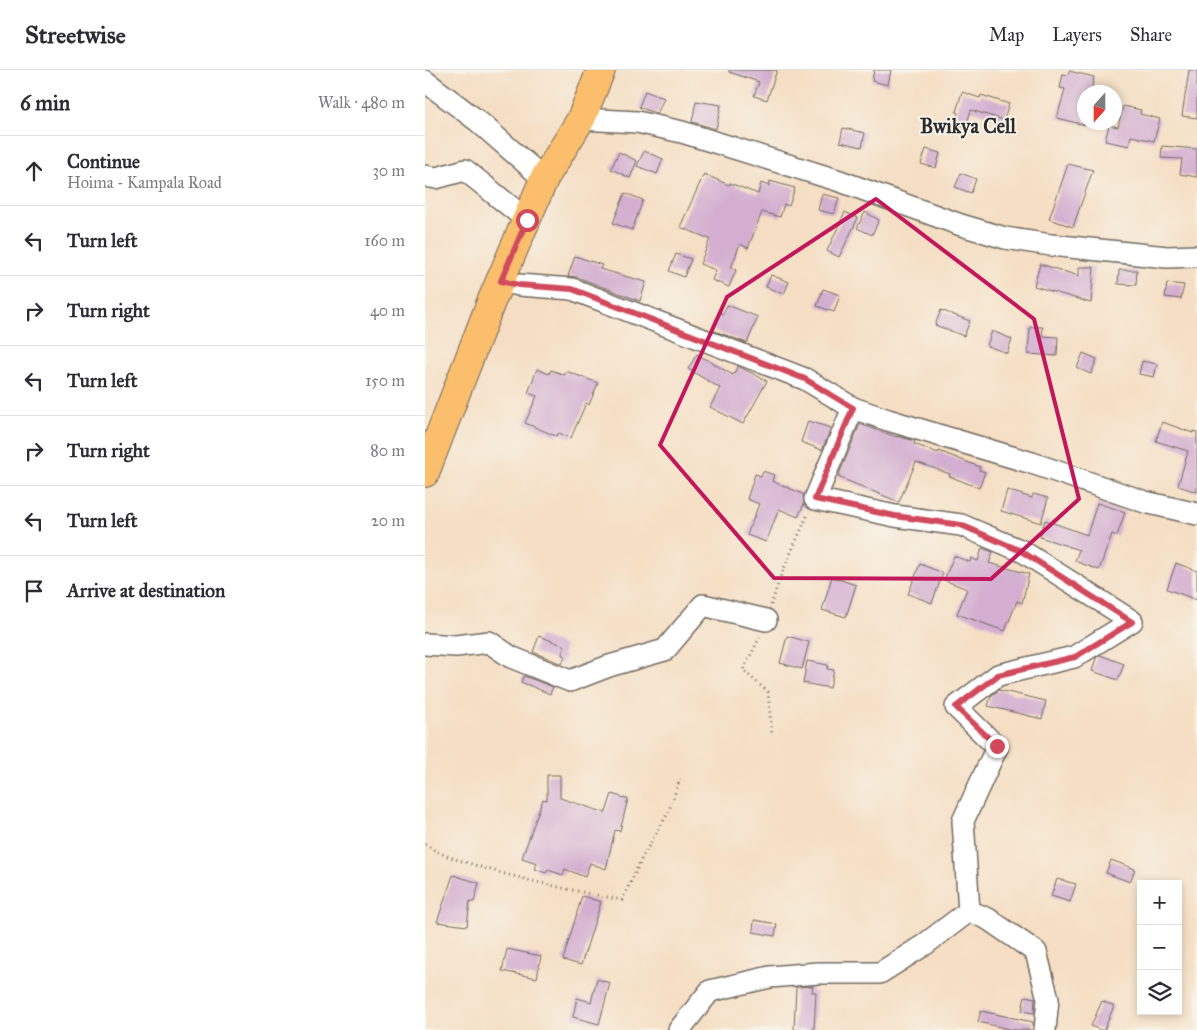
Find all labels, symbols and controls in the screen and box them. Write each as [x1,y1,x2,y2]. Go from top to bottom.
text: Streetwise [25,20,126,50]
text: Map [989,24,1024,46]
text: Layers [1052,24,1102,46]
text: Share [1130,24,1172,46]
north arrow [1077,85,1122,130]
text: 6 min [20,90,70,116]
text: Walk · 480 m [318,93,405,112]
district label: Bwikya Cell [920,114,1017,139]
text: Continue [67,150,140,173]
icon: ahead [20,157,48,185]
text: 30 m [372,161,405,180]
text: Hoima - Kampala Road [67,173,222,192]
route start [516,209,539,232]
icon: left [20,227,48,255]
text: Turn left [67,229,137,252]
text: 160 m [364,231,405,250]
icon: right [20,297,48,325]
text: Turn right [67,299,150,322]
text: 40 m [370,301,405,320]
icon: left [20,367,48,395]
text: Turn left [67,369,137,392]
text: 150 m [365,371,405,390]
icon: right [20,437,48,465]
text: Turn right [67,439,150,462]
text: 80 m [370,441,405,460]
icon: left [20,507,48,535]
text: Turn left [67,509,137,532]
text: 20 m [371,511,405,530]
icon: arrive [20,577,48,605]
text: Arrive at destination [67,579,225,602]
route end [986,735,1009,758]
map controls [1137,880,1182,1015]
button: + [1137,880,1182,925]
button: − [1137,925,1182,970]
button: layers [1137,970,1182,1015]

